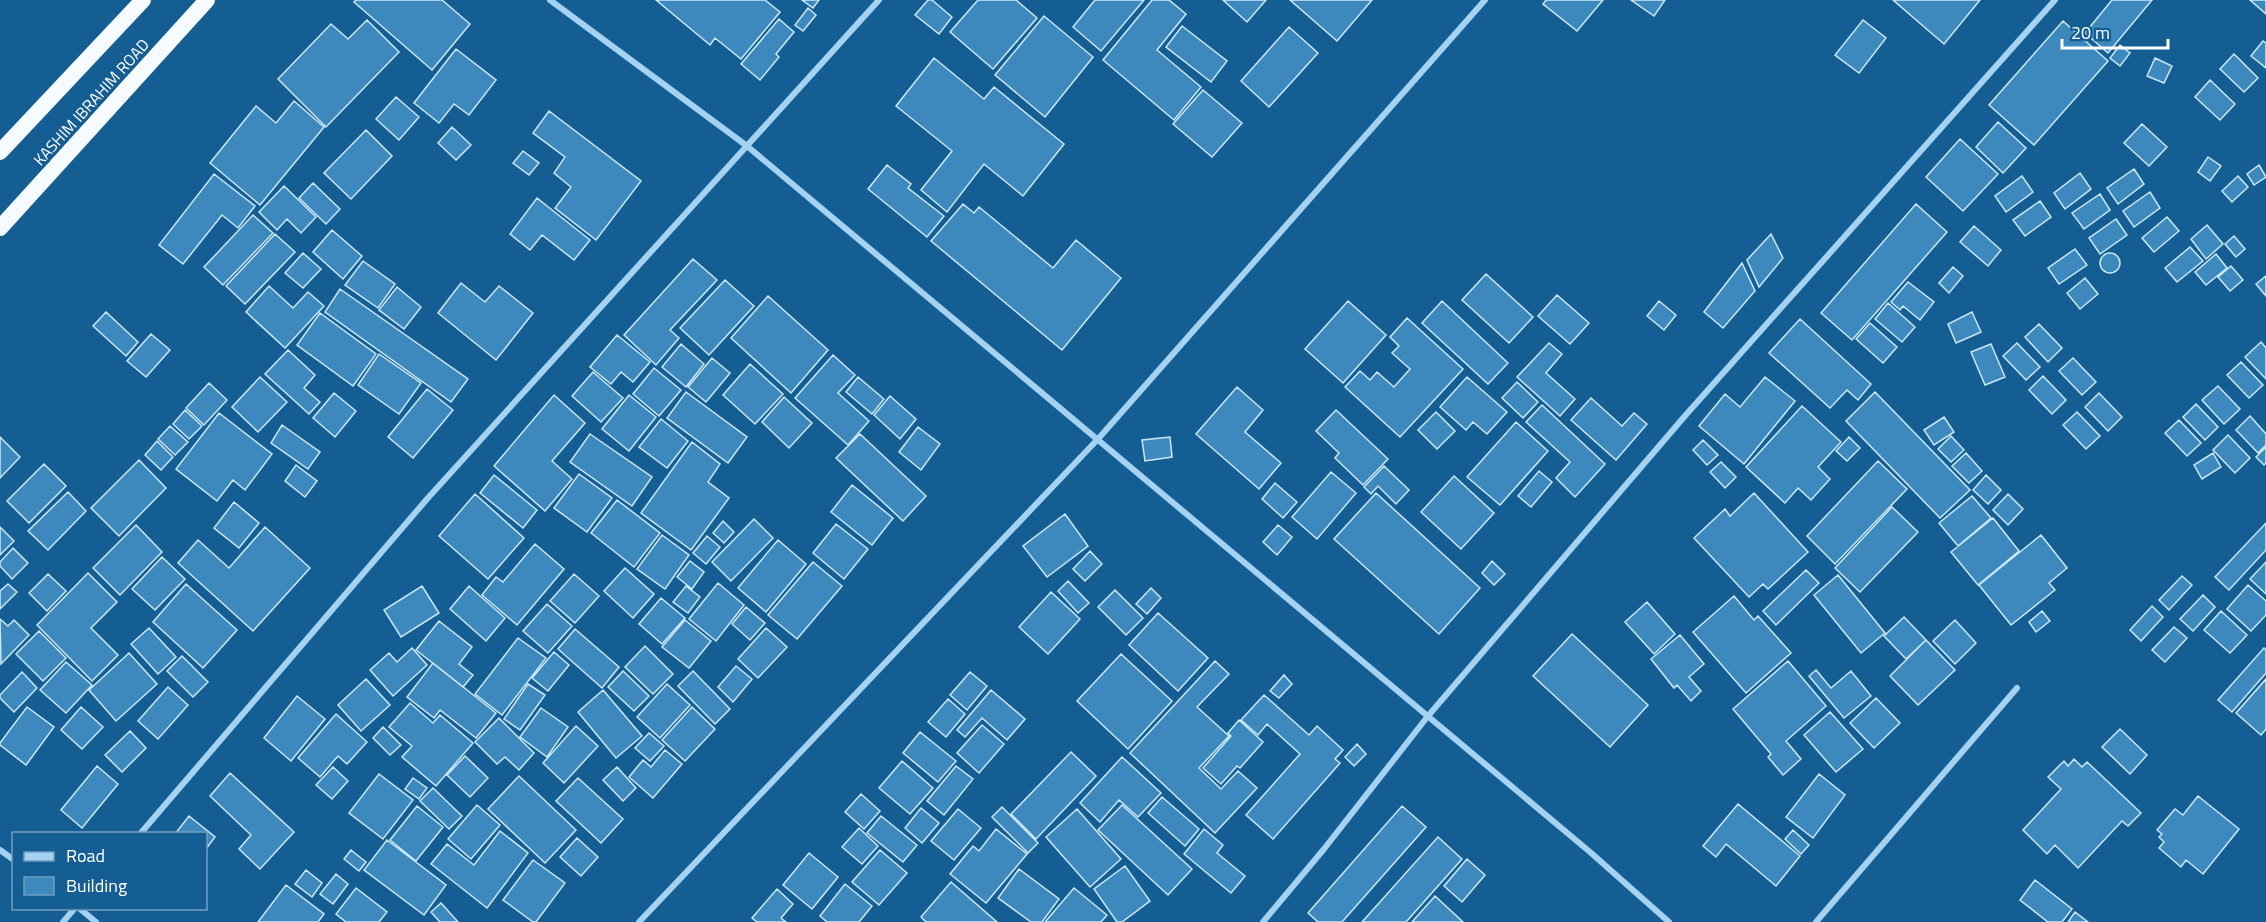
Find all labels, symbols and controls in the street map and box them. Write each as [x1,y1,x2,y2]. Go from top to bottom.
scale bar [2062,12,2168,50]
text: 20 m [2071,19,2110,46]
street label: KASHIM IBRAHIM ROAD [27,33,155,171]
legend [12,832,207,910]
text: Road [66,842,105,869]
text: Building [66,872,127,899]

